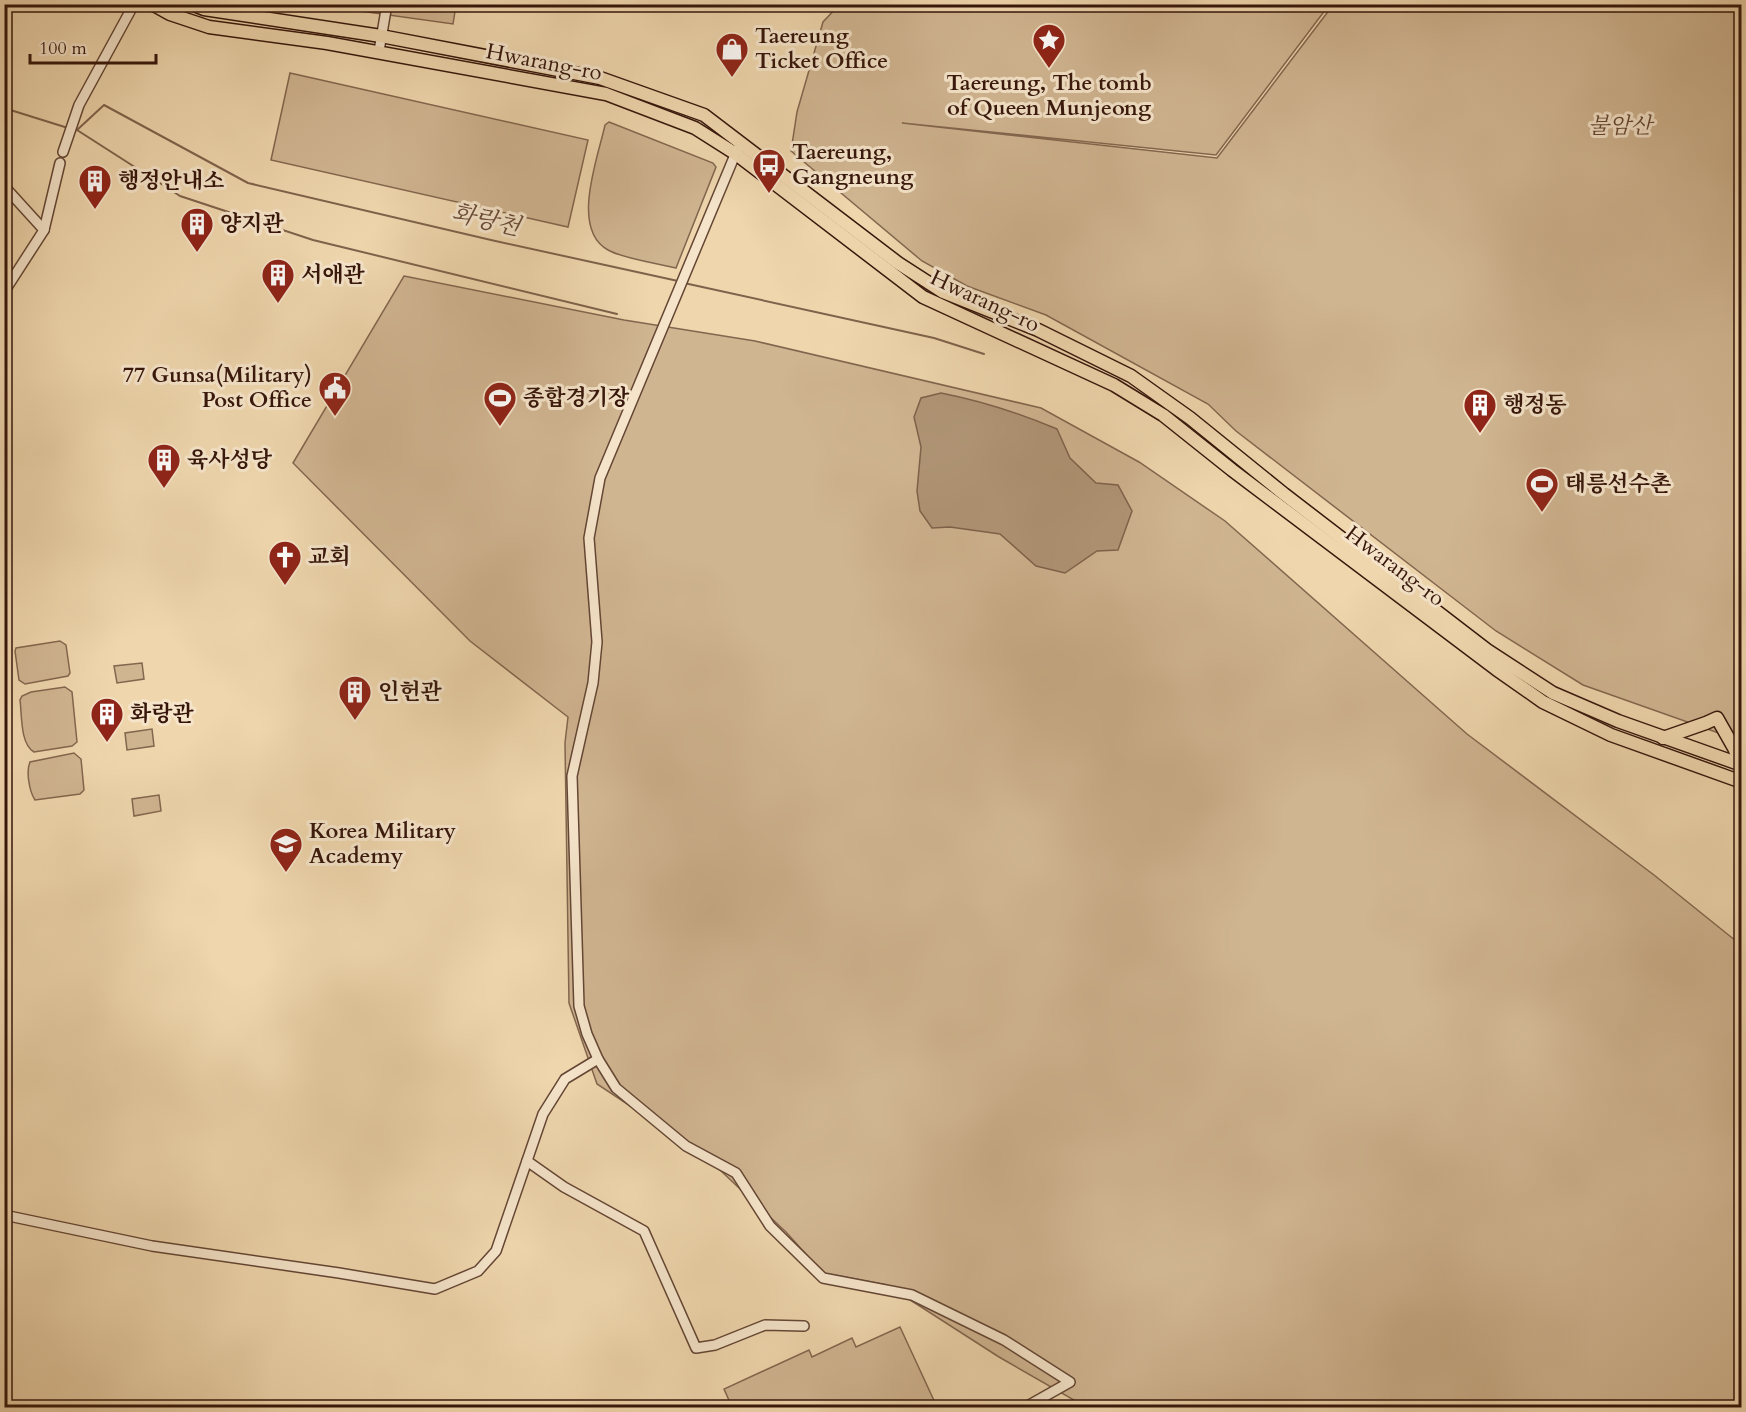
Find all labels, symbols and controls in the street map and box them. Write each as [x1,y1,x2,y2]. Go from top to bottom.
place label: Taereung Ticket Office [755,21,888,76]
place icon: Taereung, The tomb of Queen Munjeong [1031,22,1067,69]
scale bar [30,27,156,65]
shop icon: Taereung Ticket Office [714,31,750,78]
text: 100 m [39,36,87,61]
street label: Hwarang-ro [483,36,605,88]
place label: Taereung, The tomb of Queen Munjeong [946,68,1152,123]
park label: 불암산 [1588,111,1655,141]
place label: Taereung, Gangneung [792,137,914,192]
bus stop icon: Taereung, Gangneung [751,147,787,194]
building icon: 행정안내소 [77,163,113,210]
place label: 행정안내소 [118,166,224,196]
water label: 화랑천 [448,196,525,244]
building icon: 양지관 [179,206,215,253]
place label: 양지관 [220,209,285,239]
building icon: 서애관 [260,257,296,304]
place label: 서애관 [301,260,366,290]
street label: Hwarang-ro [925,263,1045,339]
place label: 77 Gunsa(Military) Post Office [123,360,312,415]
public building icon: 77 Gunsa(Military) Post Office [317,370,353,417]
sports icon: 종합경기장 [482,380,518,427]
place label: 종합경기장 [523,383,630,413]
building icon: 행정동 [1462,387,1498,434]
place label: 행정동 [1503,390,1567,420]
building icon: 육사성당 [146,442,182,489]
place label: 육사성당 [187,445,273,475]
sports icon: 태릉선수촌 [1524,466,1560,513]
place label: 태릉선수촌 [1565,469,1671,499]
street label: Hwarang-ro [1339,519,1451,613]
church icon: 교회 [267,539,303,586]
place label: 교회 [308,542,351,572]
building icon: 인헌관 [337,674,373,721]
place label: 인헌관 [378,677,443,707]
building icon: 화랑관 [89,696,125,743]
place label: 화랑관 [130,699,195,729]
place label: Korea Military Academy [309,816,457,871]
school or university icon: Korea Military Academy [268,826,304,873]

